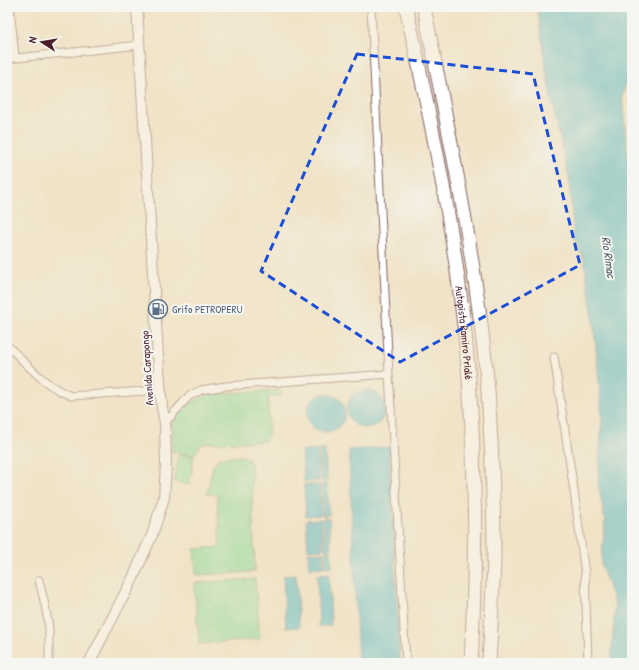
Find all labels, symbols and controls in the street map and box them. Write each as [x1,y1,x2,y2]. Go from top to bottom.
north arrow [22,22,62,62]
text: N [25,35,40,44]
water label: Río Rímac [598,235,620,280]
street label: Autopista Ramiro Prialé [452,285,476,381]
fuel station icon: Grifo PETROPERU [147,298,169,320]
place label: Grifo PETROPERU [172,302,243,316]
street label: Avenida Carapongo [137,330,157,406]

